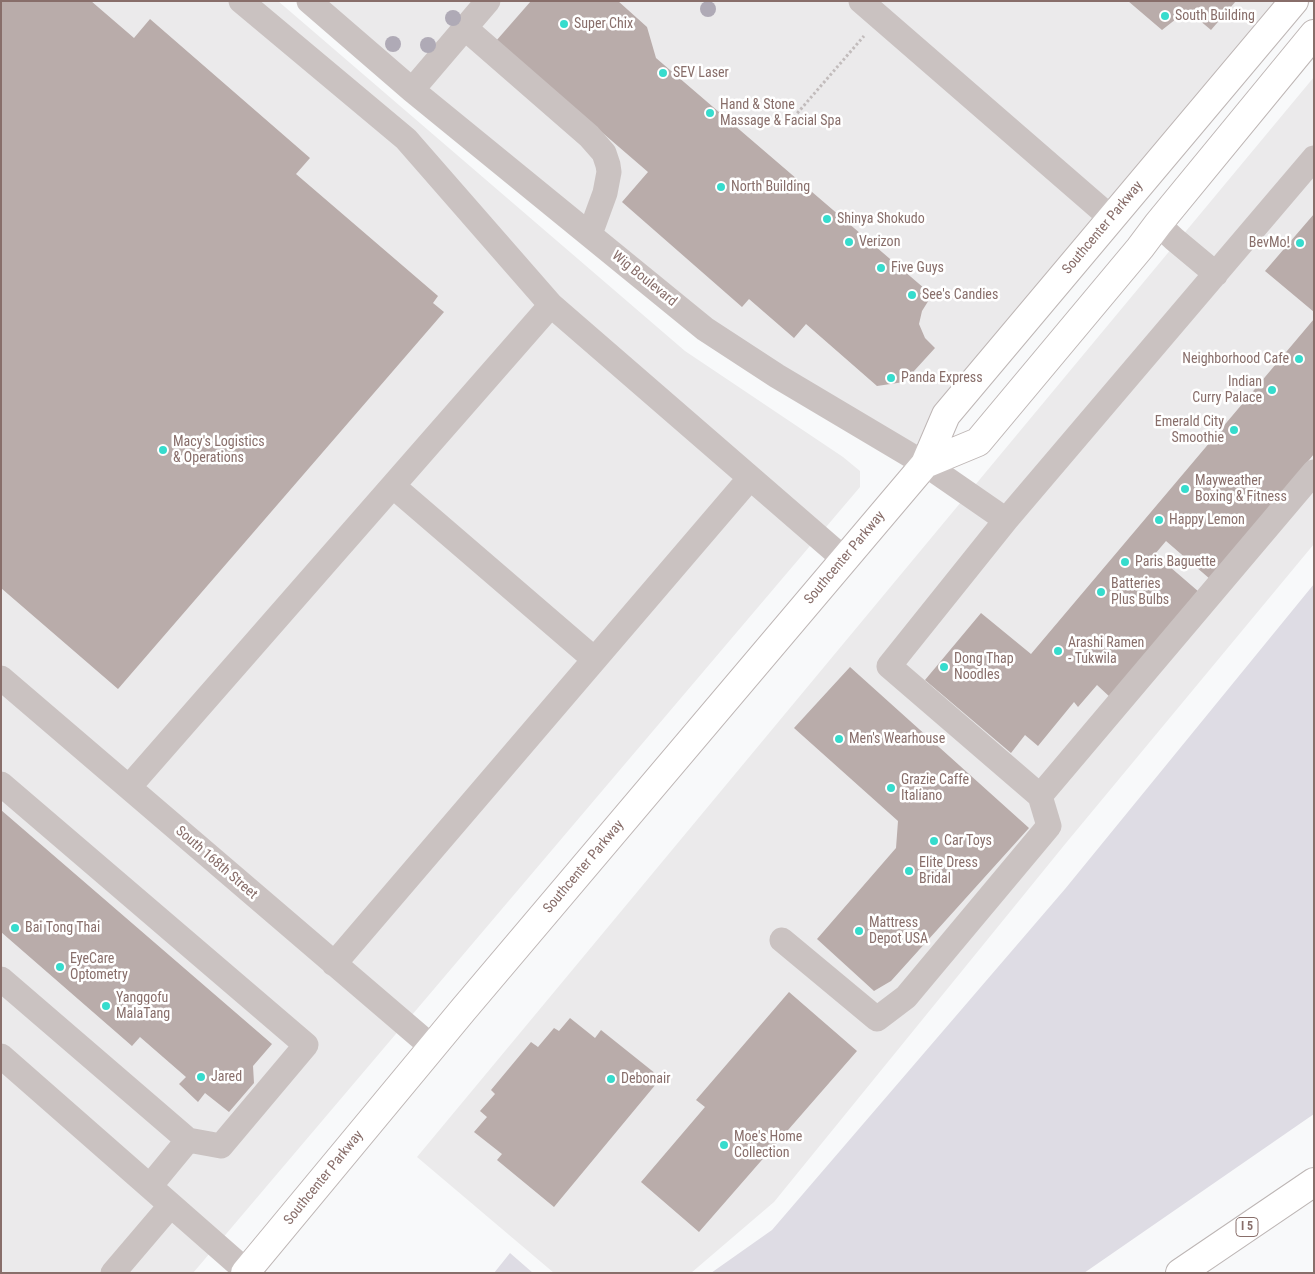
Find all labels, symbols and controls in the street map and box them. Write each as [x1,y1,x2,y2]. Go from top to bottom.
place label: South Building [1175,8,1255,24]
marker: South Building [1159,10,1171,22]
place label: Super Chix [574,16,633,32]
marker: Super Chix [558,18,570,30]
place label: SEV Laser [673,65,729,81]
marker: SEV Laser [657,67,669,79]
place label: Hand & Stone Massage & Facial Spa [720,97,841,130]
marker: Hand & Stone Massage & Facial Spa [704,107,716,119]
street label: Southcenter Parkway [1059,178,1147,278]
place label: North Building [731,179,810,195]
marker: North Building [715,181,727,193]
place label: Shinya Shokudo [837,211,925,227]
marker: Shinya Shokudo [821,213,833,225]
place label: Verizon [859,234,900,250]
place label: BevMo! [1249,235,1290,251]
marker: Verizon [843,236,855,248]
marker: BevMo! [1294,237,1306,249]
street label: Wig Boulevard [608,248,680,310]
place label: Five Guys [891,260,944,276]
marker: Five Guys [875,262,887,274]
place label: See's Candies [922,287,998,303]
marker: See's Candies [906,289,918,301]
place label: Neighborhood Cafe [1182,351,1289,367]
marker: Neighborhood Cafe [1293,353,1305,365]
place label: Panda Express [901,370,983,386]
marker: Panda Express [885,372,897,384]
place label: Indian Curry Palace [1192,374,1262,407]
marker: Indian Curry Palace [1266,384,1278,396]
place label: Emerald City Smoothie [1155,414,1224,447]
marker: Emerald City Smoothie [1228,424,1240,436]
place label: Macy's Logistics & Operations [173,434,265,467]
marker: Macy's Logistics & Operations [157,444,169,456]
place label: Mayweather Boxing & Fitness [1195,473,1287,506]
marker: Mayweather Boxing & Fitness [1179,483,1191,495]
street label: Southcenter Parkway [801,508,889,608]
place label: Happy Lemon [1169,512,1245,528]
marker: Happy Lemon [1153,514,1165,526]
place label: Paris Baguette [1135,554,1216,570]
marker: Paris Baguette [1119,556,1131,568]
place label: Batteries Plus Bulbs [1111,576,1169,608]
marker: Batteries Plus Bulbs [1095,586,1107,598]
place label: Arashi Ramen - Tukwila [1068,635,1144,668]
marker: Arashi Ramen - Tukwila [1052,645,1064,657]
place label: Dong Thap Noodles [954,651,1014,684]
marker: Dong Thap Noodles [938,661,950,673]
place label: Men's Wearhouse [849,731,945,747]
marker: Men's Wearhouse [833,733,845,745]
place label: Grazie Caffe Italiano [901,772,969,804]
marker: Grazie Caffe Italiano [885,782,897,794]
street label: Southcenter Parkway [540,817,628,917]
street label: South 168th Street [172,823,260,903]
place label: Car Toys [944,833,992,849]
marker: Car Toys [928,835,940,847]
place label: Elite Dress Bridal [919,855,978,888]
marker: Elite Dress Bridal [903,865,915,877]
place label: Mattress Depot USA [869,915,928,948]
place label: Bai Tong Thai [25,920,100,936]
marker: Bai Tong Thai [9,922,21,934]
marker: Mattress Depot USA [853,925,865,937]
place label: EyeCare Optometry [70,951,128,984]
marker: EyeCare Optometry [54,961,66,973]
place label: Yanggofu MalaTang [116,990,170,1022]
marker: Yanggofu MalaTang [100,1000,112,1012]
place label: Jared [211,1069,242,1085]
marker: Jared [195,1071,207,1083]
place label: Debonair [621,1071,670,1087]
marker: Debonair [605,1073,617,1085]
street label: Southcenter Parkway [281,1127,367,1229]
place label: Moe's Home Collection [734,1129,802,1162]
marker: Moe's Home Collection [718,1139,730,1151]
road number: I 5 [1236,1218,1258,1236]

